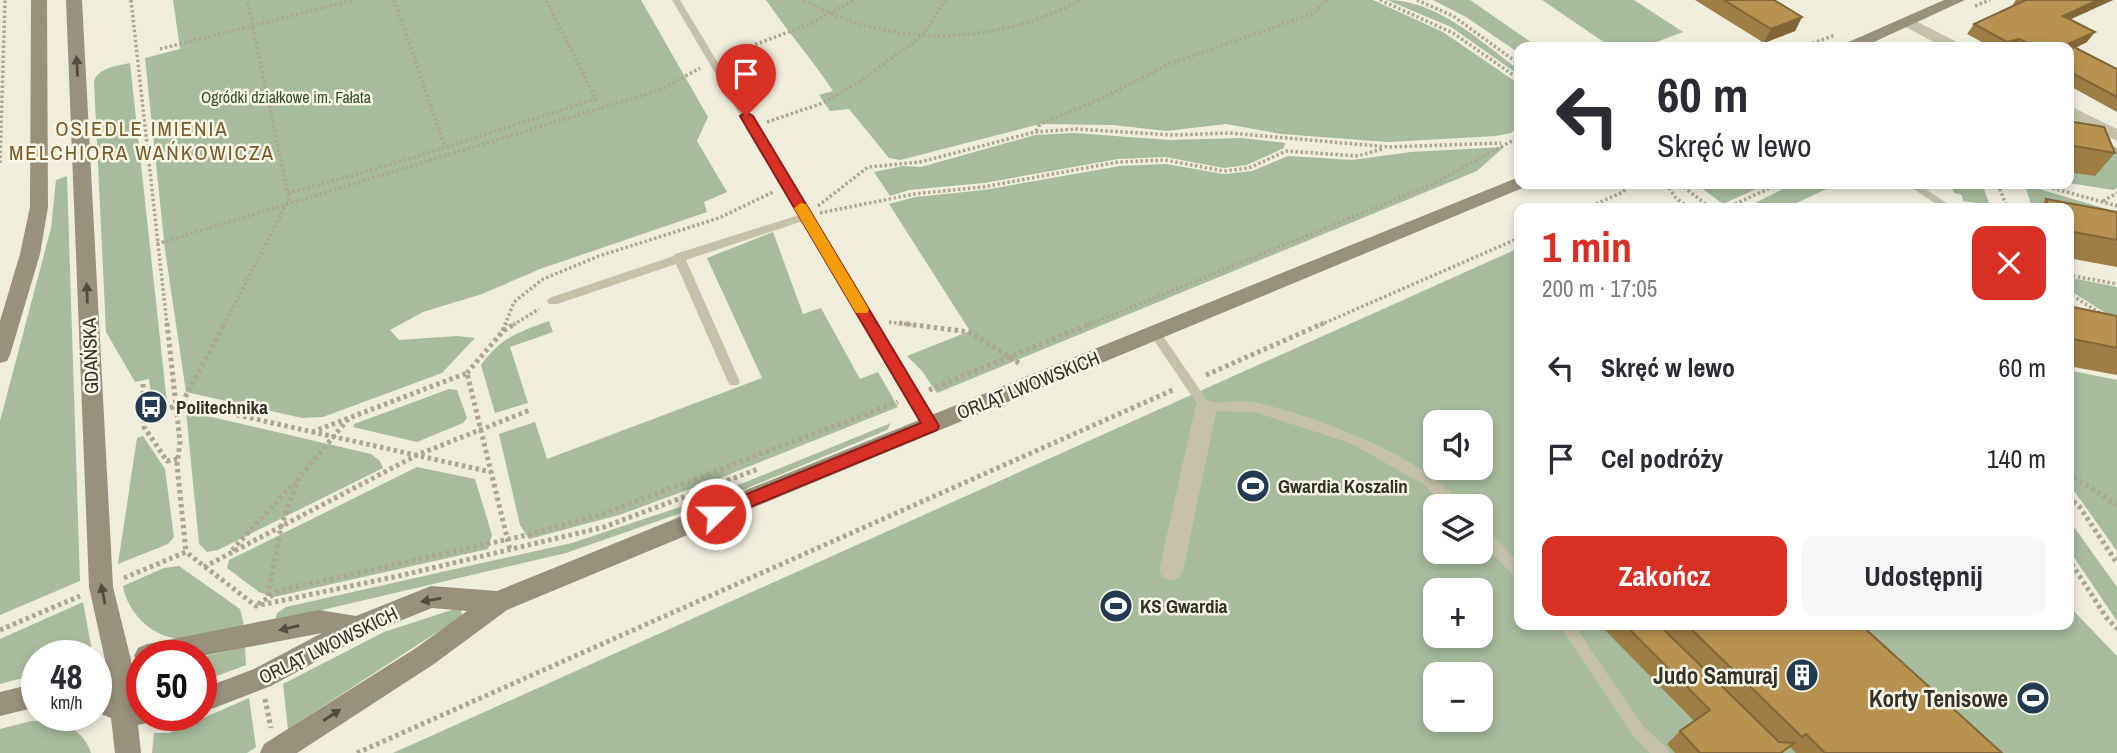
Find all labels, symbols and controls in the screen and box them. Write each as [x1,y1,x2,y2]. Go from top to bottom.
pin [716,44,776,116]
one-way arrow [71,55,82,77]
icon: arrive [727,55,765,93]
text: 60 m [1657,61,1749,127]
icon: left [1542,70,1633,161]
park label: Ogródki działkowe im. Fałata [201,86,372,108]
district label: OSIEDLE IMIENIA MELCHIORA WAŃKOWICZA [9,114,275,167]
text: Skręć w lewo [1657,124,1812,167]
text: 1 min [1542,219,1632,275]
button: close [1972,226,2046,300]
text: 200 m · 17:05 [1542,273,1657,304]
one-way arrow [81,282,92,304]
street label: GDAŃSKA [76,317,104,395]
street label: ORLĄT LWOWSKICH [953,345,1103,425]
icon: left [1542,349,1580,387]
text: Skręć w lewo [1601,350,1735,385]
text: 60 m [1999,350,2046,385]
bus stop icon: Politechnika [132,388,170,426]
place label: Politechnika [176,394,268,420]
map controls [1423,410,1493,732]
button: sound [1423,410,1493,480]
icon: arrive [1542,440,1580,478]
text: Cel podróży [1601,441,1723,476]
text: 140 m [1987,441,2046,476]
sports icon: Gwardia Koszalin [1234,467,1272,505]
place label: Gwardia Koszalin [1278,473,1408,499]
position arrow [679,477,753,551]
button: layers [1423,494,1493,564]
button: Zakończ [1542,536,1787,616]
button: Udostępnij [1801,536,2046,616]
button: + [1423,578,1493,648]
one-way arrow [97,583,108,605]
sports icon: KS Gwardia [1097,587,1135,625]
place label: KS Gwardia [1140,593,1228,619]
one-way arrow [419,595,441,606]
street label: ORLĄT LWOWSKICH [254,600,402,690]
one-way arrow [278,623,300,634]
speed limit sign: 50 [126,640,217,731]
text: 48 [51,653,82,700]
building icon: Judo Samuraj [1783,656,1821,694]
place label: Judo Samuraj [1653,660,1778,691]
button: − [1423,662,1493,732]
sports icon: Korty Tenisowe [2014,679,2052,717]
place label: Korty Tenisowe [1869,683,2008,714]
text: km/h [51,690,83,715]
one-way arrow [323,709,342,722]

